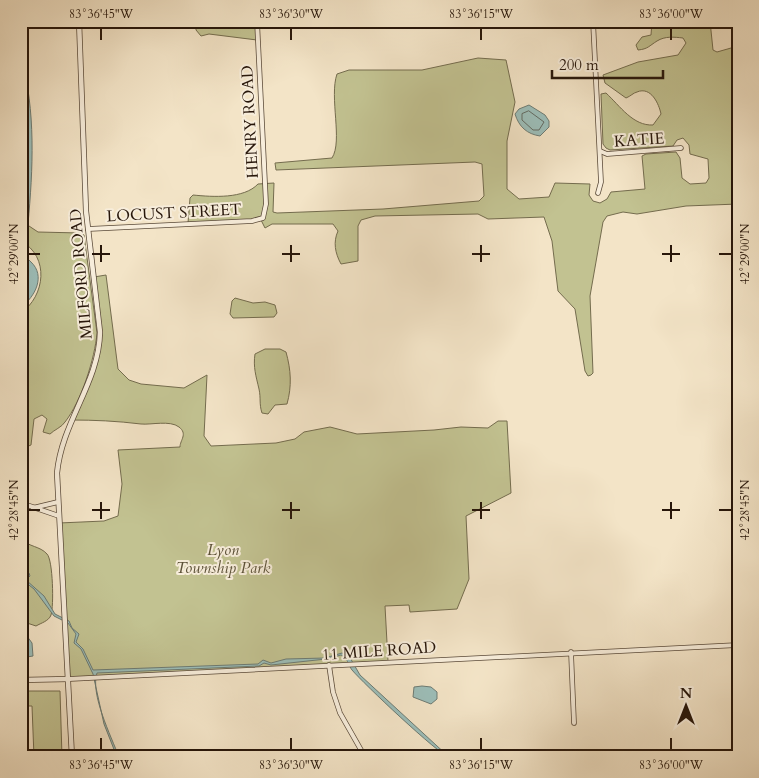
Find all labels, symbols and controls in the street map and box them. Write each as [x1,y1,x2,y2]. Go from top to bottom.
text: 83°36'45"W [69,6,134,22]
text: 83°36'30"W [259,6,324,22]
text: 83°36'15"W [449,6,514,22]
text: 83°36'00"W [639,6,704,22]
scale bar [552,48,663,80]
text: 200 m [559,55,599,75]
street label: HENRY ROAD [236,65,264,179]
street label: KATIE [613,127,665,153]
street label: LOCUST STREET [106,198,242,228]
street label: MILFORD ROAD [64,208,98,340]
text: 42°29'00"N [6,223,22,284]
text: 42°29'00"N [737,223,753,284]
text: 42°28'45"N [6,479,22,540]
text: 42°28'45"N [737,479,753,540]
park label: Lyon Township Park [176,539,270,579]
street label: 11 MILE ROAD [321,636,437,666]
north arrow [662,680,712,730]
text: N [680,684,692,703]
text: 83°36'45"W [69,757,134,773]
text: 83°36'30"W [259,757,324,773]
text: 83°36'15"W [449,757,514,773]
text: 83°36'00"W [639,757,704,773]

